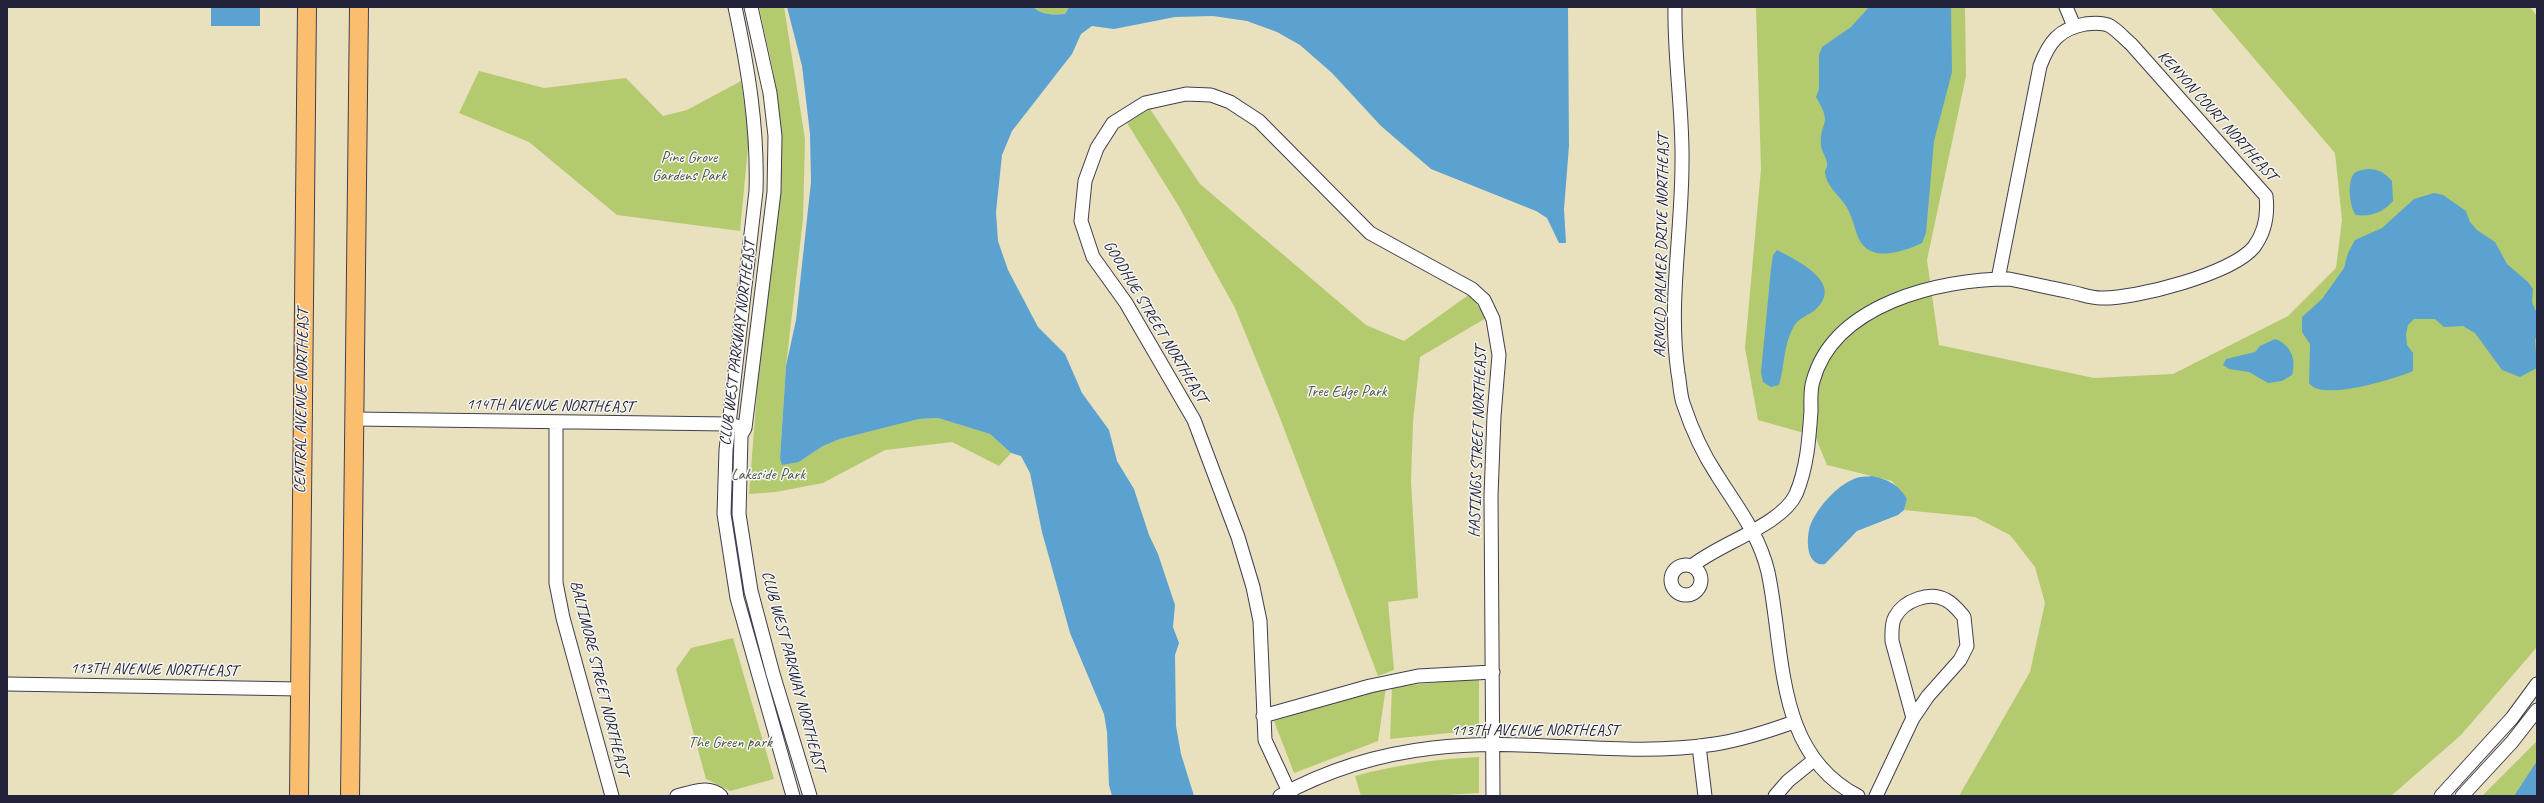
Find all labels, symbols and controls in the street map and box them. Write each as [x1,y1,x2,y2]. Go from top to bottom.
street label: KENYON COURT NORTHEAST [2153,47,2281,185]
street label: ARNOLD PALMER DRIVE NORTHEAST [1650,134,1674,358]
park label: Pine Grove Gardens Park [652,148,726,186]
street label: GOODHUE STREET NORTHEAST [1099,237,1211,407]
street label: CLUB WEST PARKWAY NORTHEAST [716,239,760,447]
street label: CENTRAL AVENUE NORTHEAST [291,308,313,494]
street label: HASTINGS STREET NORTHEAST [1465,346,1491,538]
park label: Tree Edge Park [1306,382,1386,402]
street label: 114TH AVENUE NORTHEAST [466,395,634,417]
park label: Lakeside Park [731,465,805,485]
street label: CLUB WEST PARKWAY NORTHEAST [757,569,829,773]
street label: BALTIMORE STREET NORTHEAST [565,579,633,777]
street label: 113TH AVENUE NORTHEAST [70,659,238,681]
street label: 113TH AVENUE NORTHEAST [1451,721,1619,741]
park label: The Green park [688,733,772,753]

